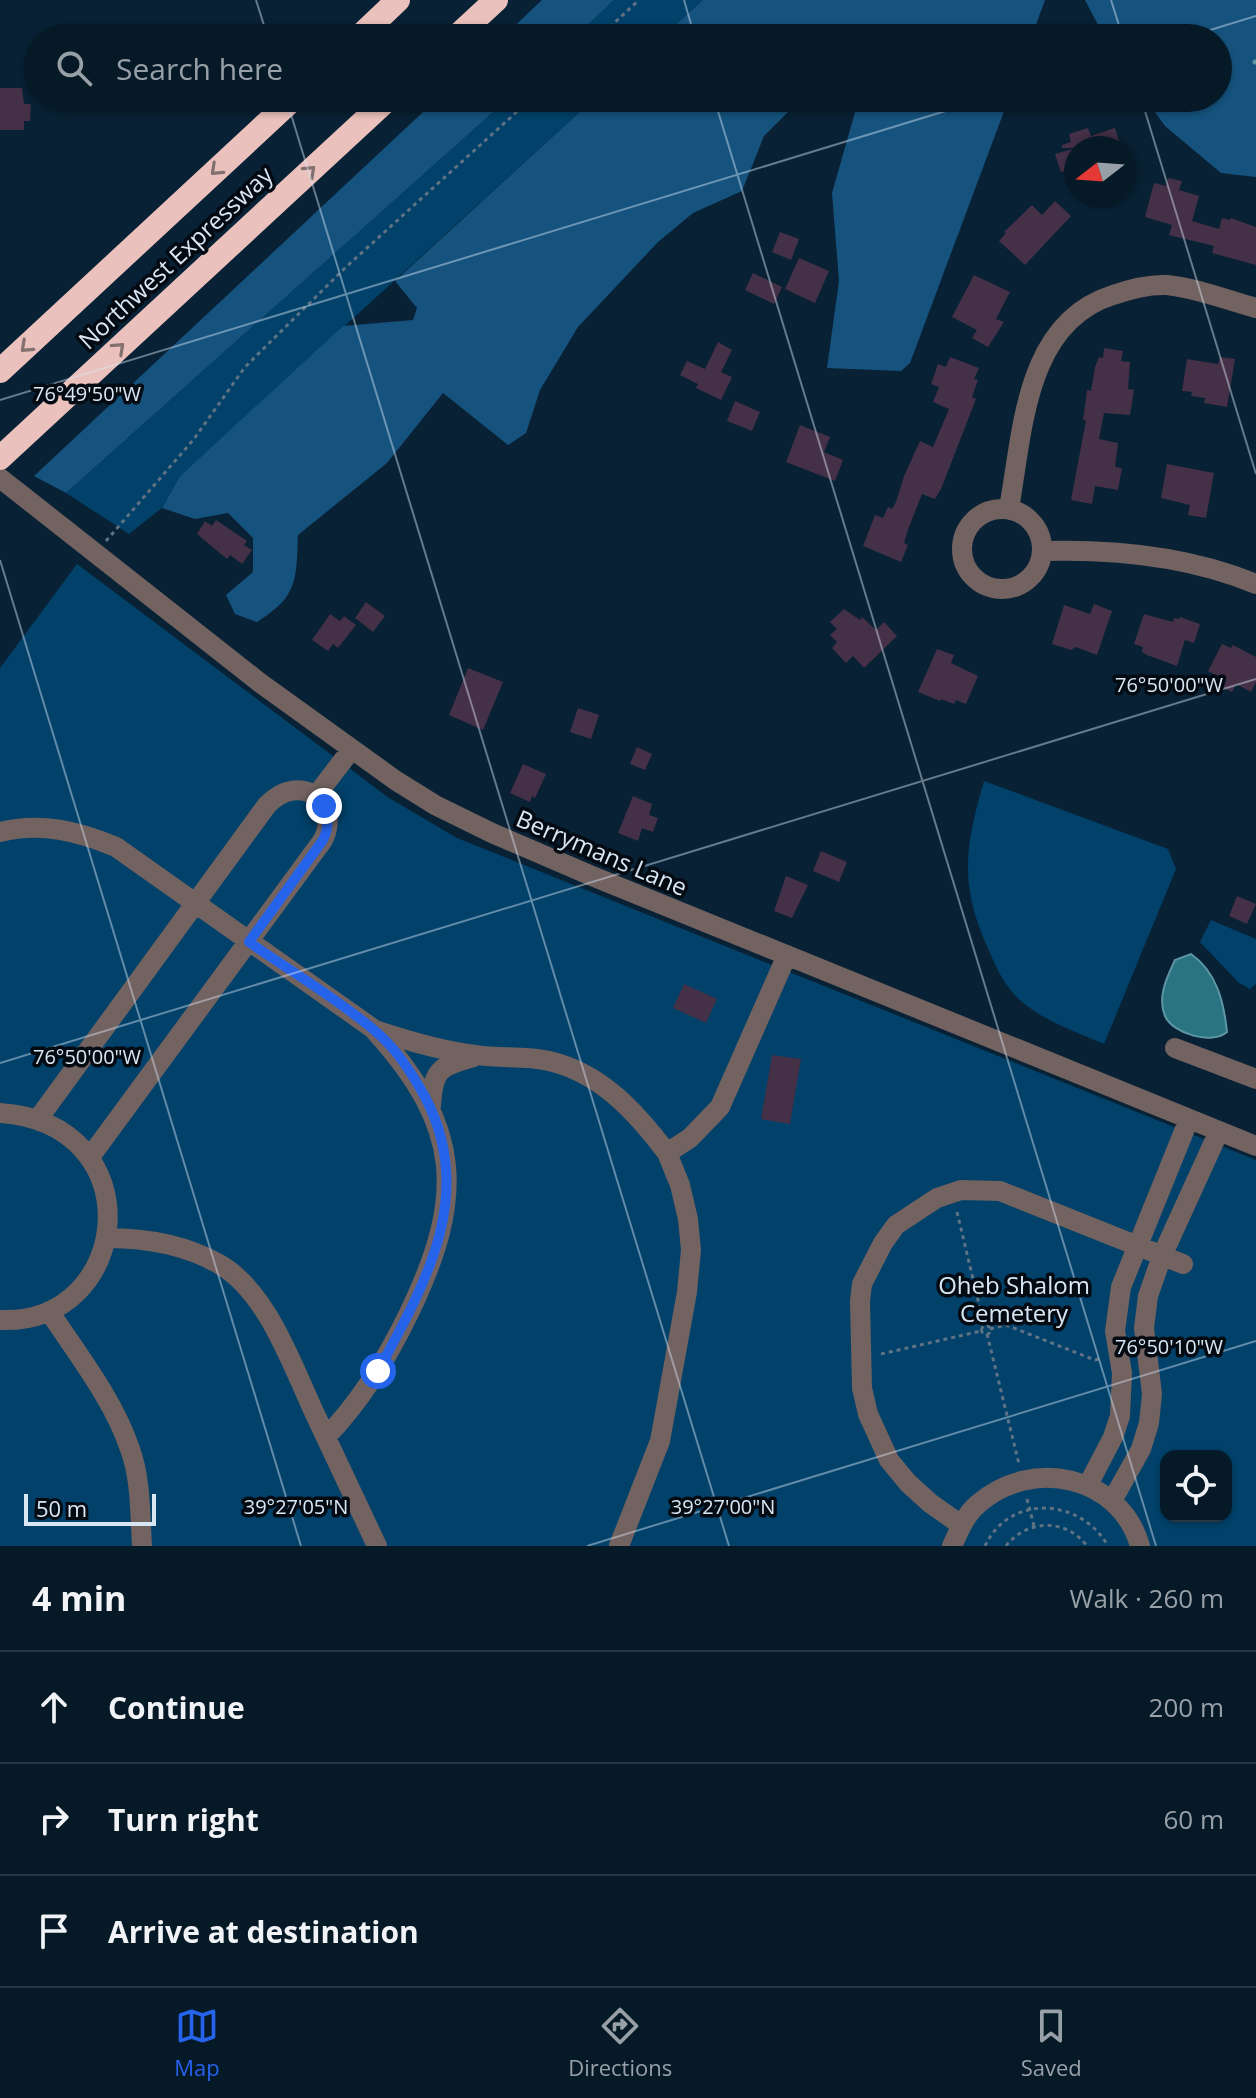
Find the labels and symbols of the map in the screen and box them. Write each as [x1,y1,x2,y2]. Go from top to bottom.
north arrow [1064,136,1136,208]
street label: Northwest Expressway [71,157,280,356]
one-way arrow [211,161,226,175]
one-way arrow [300,167,315,181]
one-way arrow [20,337,35,351]
one-way arrow [110,343,124,358]
text: 76°49'50"W [33,380,142,407]
text: 76°50'00"W [1115,671,1224,698]
route end [306,788,342,824]
street label: Berrymans Lane [511,801,693,903]
text: 76°50'00"W [33,1043,142,1070]
park label: Oheb Shalom Cemetery [938,1268,1090,1329]
text: 76°50'10"W [1115,1333,1224,1360]
route start [360,1353,396,1389]
scale bar [24,1490,156,1526]
text: 39°27'05"N [244,1493,348,1520]
text: 39°27'00"N [671,1493,775,1520]

